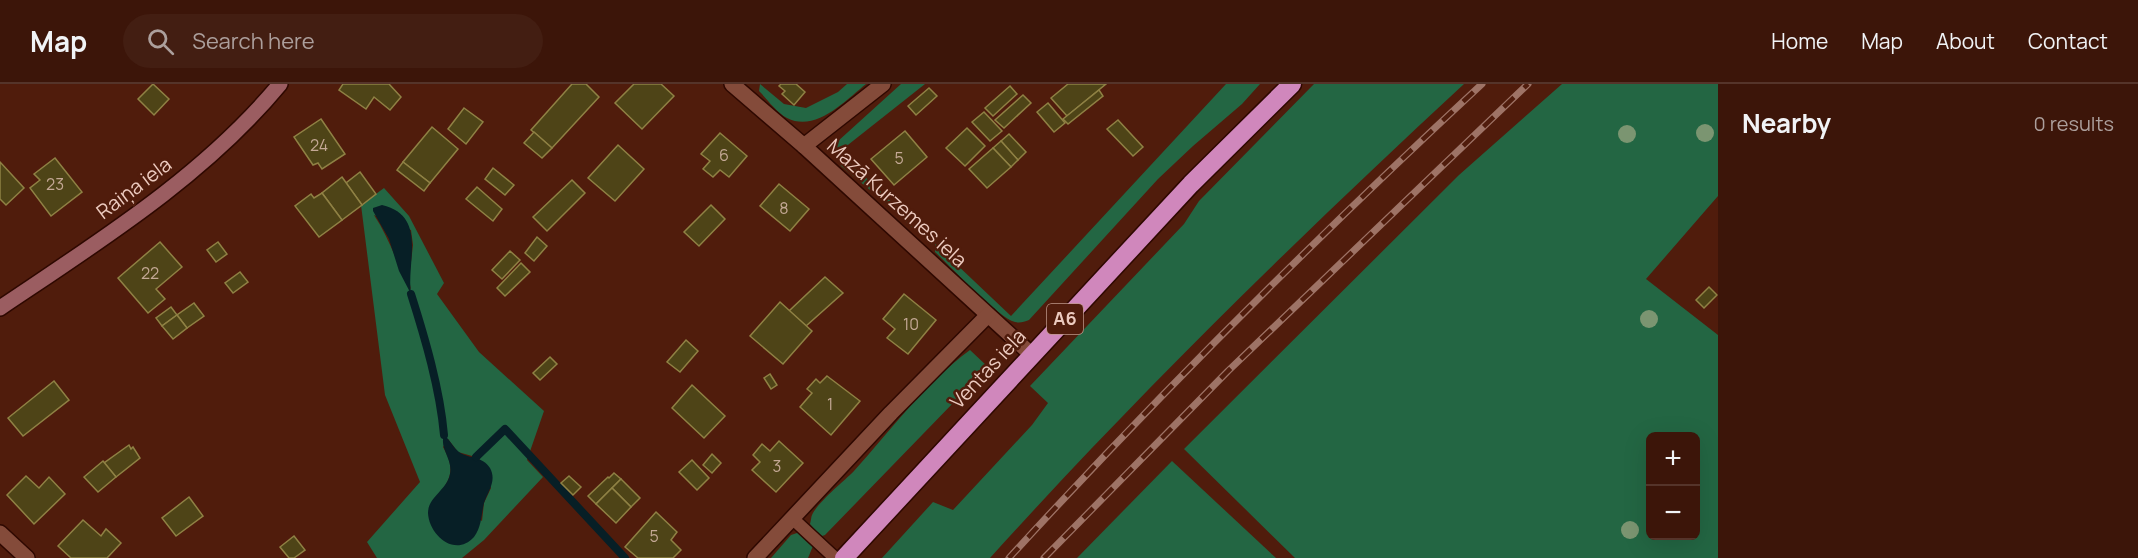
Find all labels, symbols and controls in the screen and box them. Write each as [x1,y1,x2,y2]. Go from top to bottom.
search box [123,14,543,68]
text: Map [30,22,87,60]
icon: search [144,25,177,58]
text: Search here [192,26,315,56]
text: Home [1771,27,1828,55]
text: Map [1861,27,1903,55]
text: About [1936,27,1995,55]
text: Contact [2028,27,2108,55]
text: Nearby [1742,105,1831,141]
text: 0 results [2034,110,2114,137]
street label: Mazā Kurzemes iela [822,132,973,273]
house number: 24 [310,134,328,156]
house number: 6 [719,144,729,166]
house number: 5 [894,147,904,169]
street label: Raiņa iela [91,150,177,225]
house number: 23 [46,173,64,195]
house number: 8 [779,197,789,219]
house number: 22 [141,262,159,284]
road number: A6 [1047,304,1083,334]
house number: 10 [903,313,919,335]
street label: Ventas iela [944,323,1032,414]
house number: 1 [827,393,833,415]
map controls [1646,432,1700,540]
button: + [1646,432,1700,486]
house number: 3 [773,455,781,477]
button: − [1646,486,1700,540]
house number: 5 [649,525,659,547]

